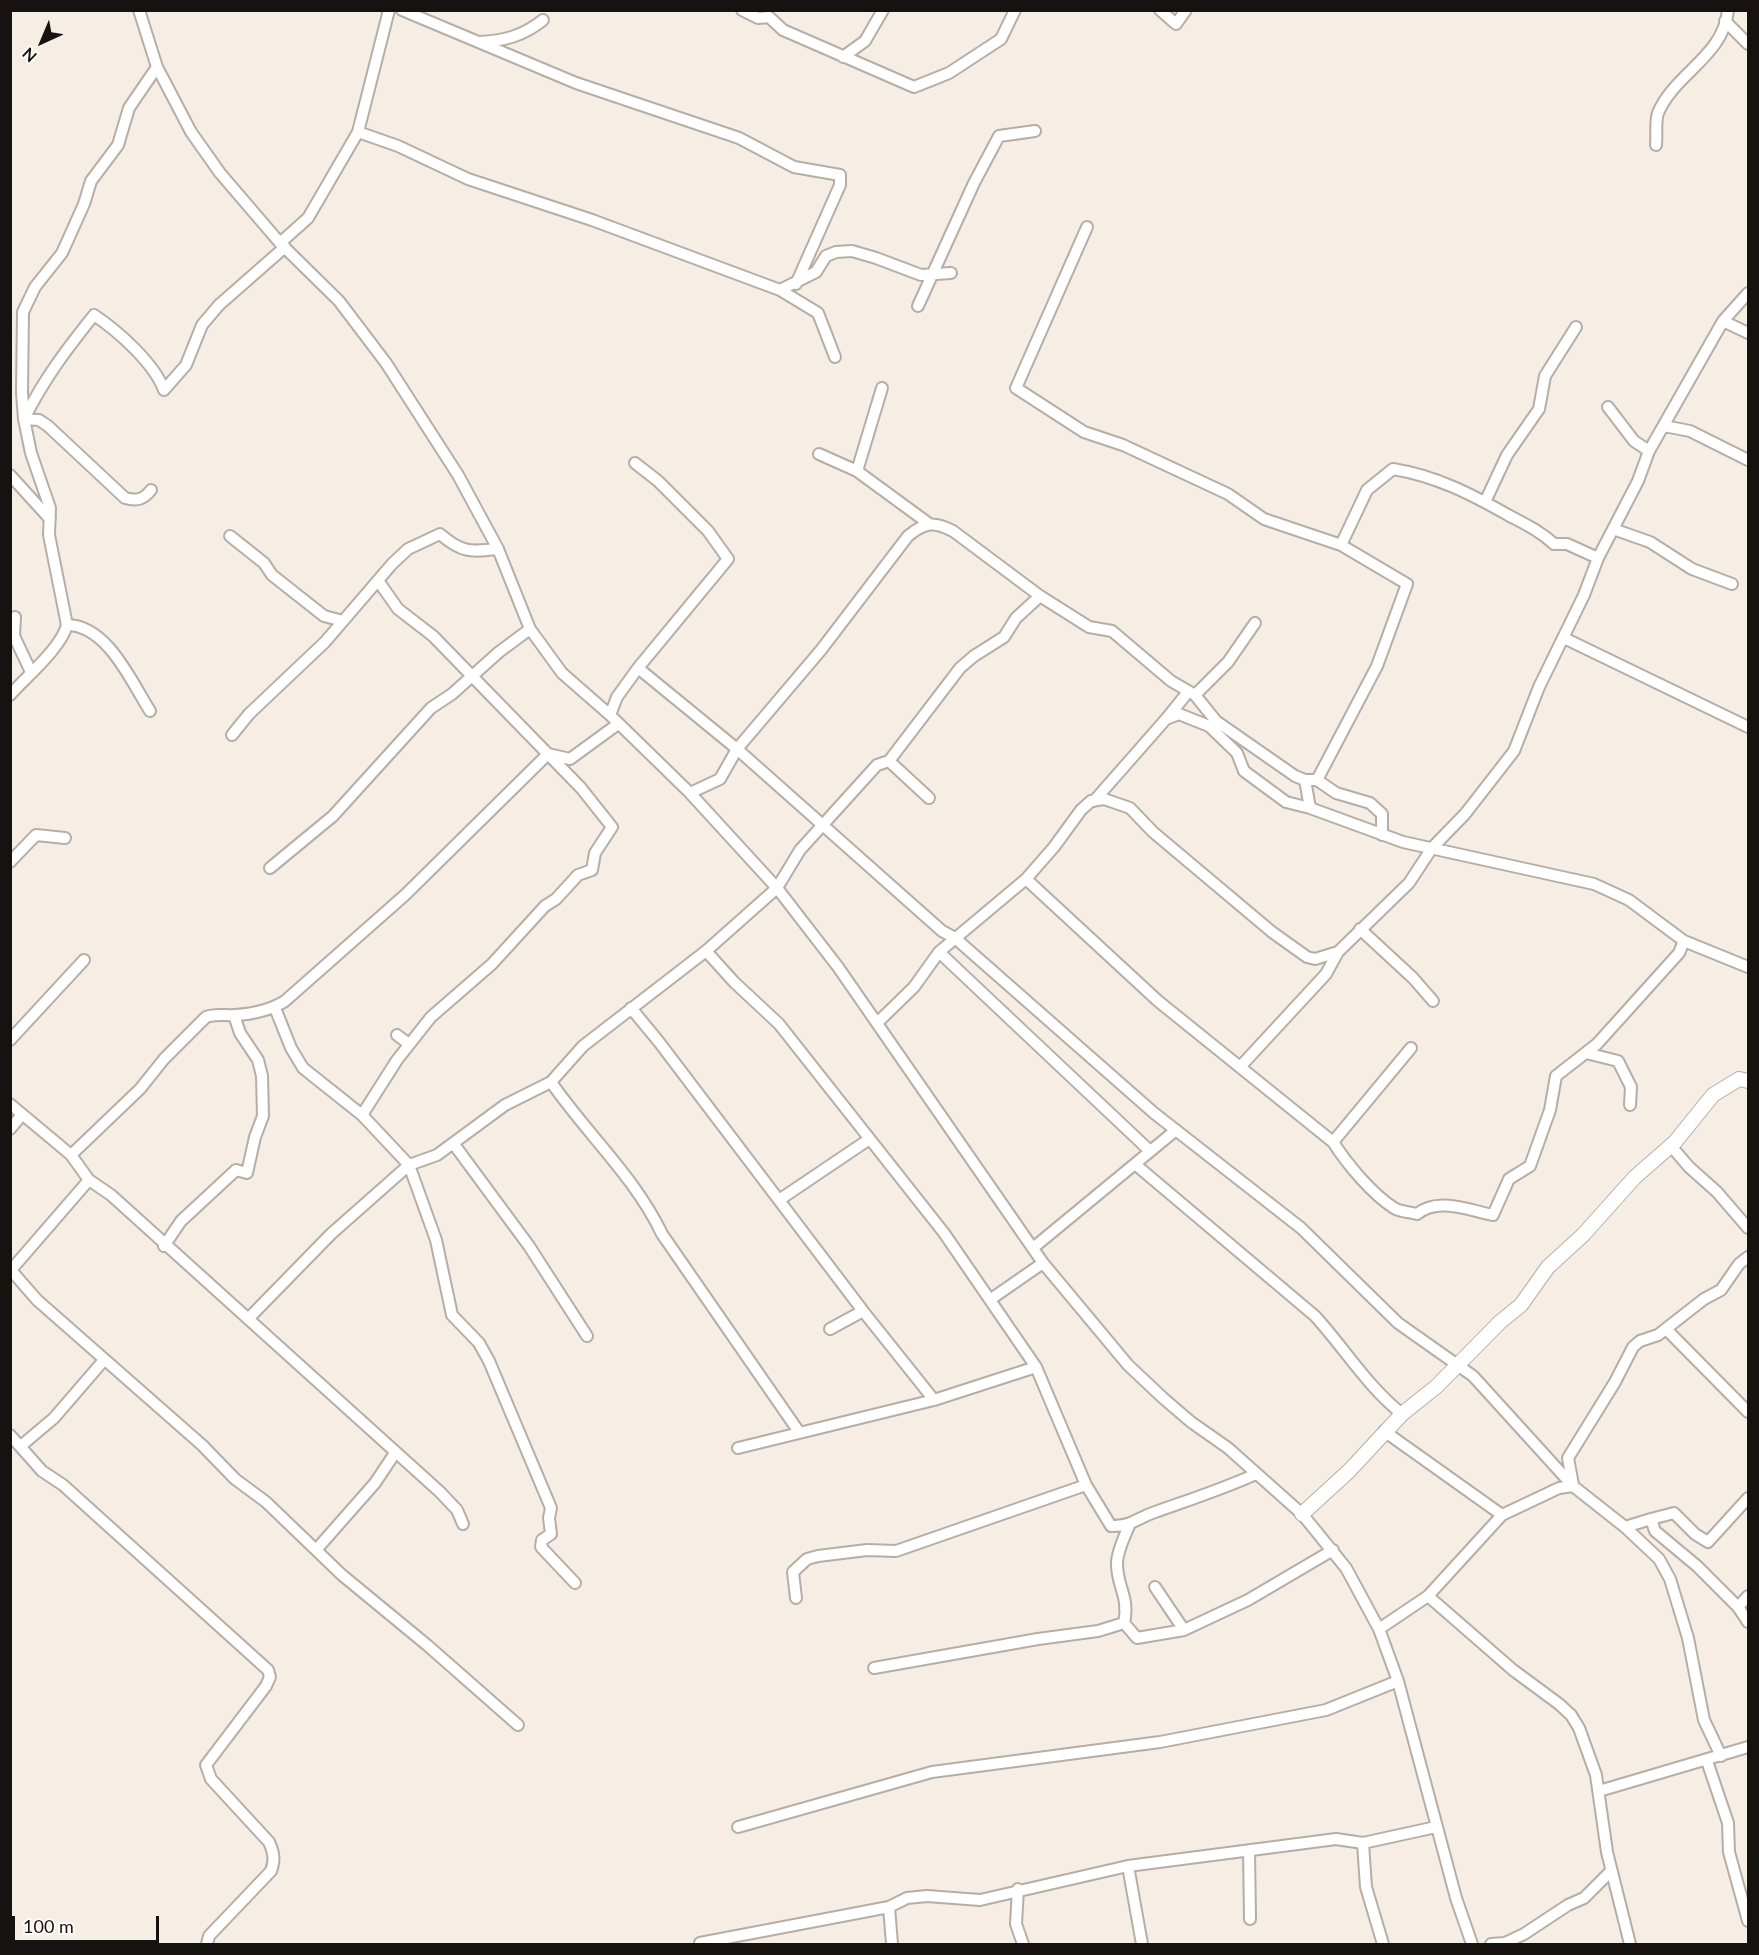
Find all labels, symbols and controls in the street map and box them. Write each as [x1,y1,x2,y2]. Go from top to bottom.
north arrow [12,12,72,72]
text: N [18,44,40,66]
scale bar [15,1904,162,1942]
text: 100 m [23,1915,74,1937]

